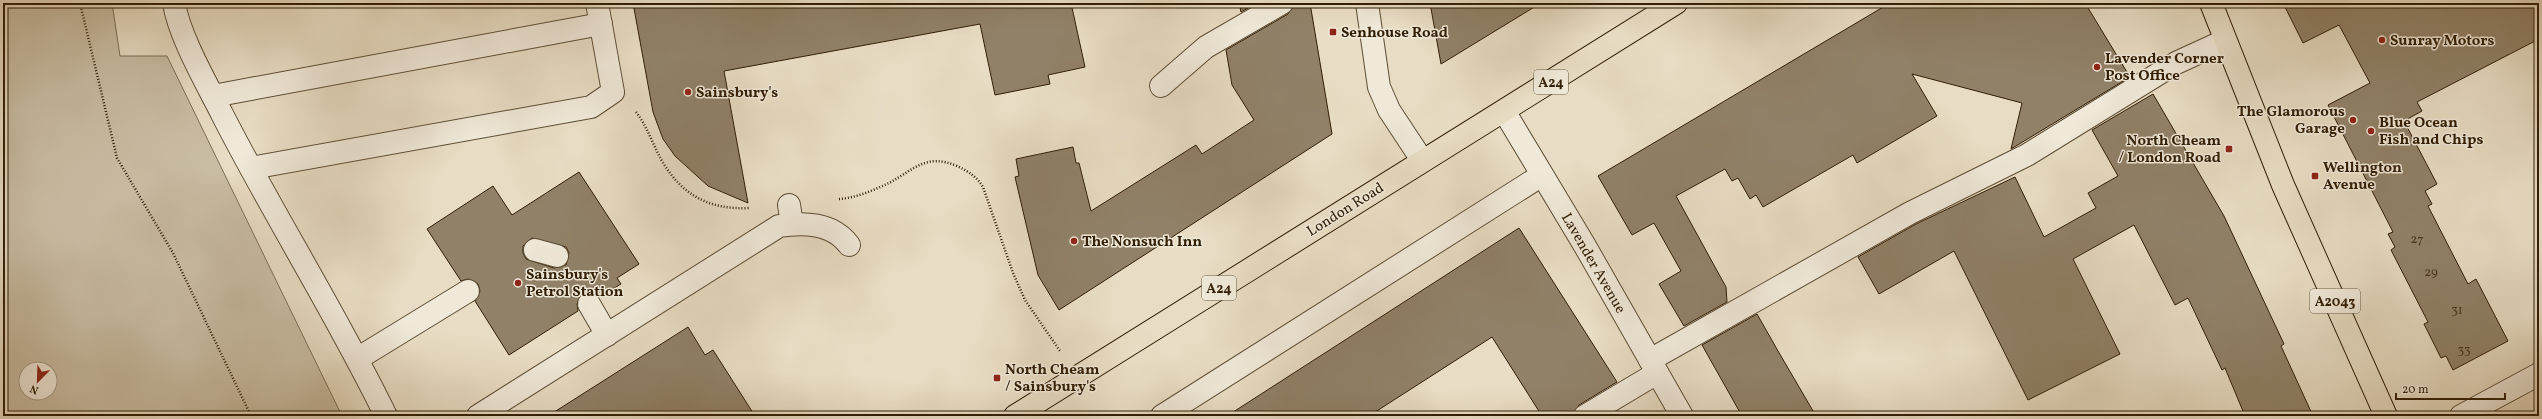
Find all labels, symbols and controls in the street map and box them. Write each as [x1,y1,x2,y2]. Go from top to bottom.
place label: Senhouse Road [1341,23,1448,44]
marker: Senhouse Road [1328,27,1338,37]
place label: Sunray Motors [2390,31,2494,52]
marker: Sunray Motors [2377,35,2387,45]
place label: Lavender Corner Post Office [2105,49,2224,87]
marker: Lavender Corner Post Office [2092,62,2102,72]
road number: A24 [1534,70,1568,94]
place label: Sainsbury's [696,83,778,104]
marker: Sainsbury's [683,87,693,97]
place label: The Glamorous Garage [2237,102,2345,140]
place label: Blue Ocean Fish and Chips [2379,113,2483,151]
marker: The Glamorous Garage [2348,115,2358,125]
marker: Blue Ocean Fish and Chips [2366,126,2376,136]
place label: North Cheam / London Road [2118,131,2221,169]
marker: North Cheam / London Road [2224,144,2234,154]
place label: Wellington Avenue [2323,158,2402,196]
marker: Wellington Avenue [2310,171,2320,181]
street label: London Road [1303,178,1389,242]
street label: Lavender Avenue [1555,209,1630,318]
house number: 27 [2411,231,2423,249]
place label: The Nonsuch Inn [1082,232,1202,253]
marker: The Nonsuch Inn [1069,236,1079,246]
house number: 29 [2424,264,2438,282]
place label: Sainsbury's Petrol Station [526,265,624,303]
road number: A24 [1202,276,1236,300]
marker: Sainsbury's Petrol Station [513,278,523,288]
road number: A2043 [2310,289,2360,313]
house number: 31 [2451,302,2463,320]
house number: 33 [2457,342,2471,360]
place label: North Cheam / Sainsbury's [1005,360,1100,398]
north arrow [18,361,58,401]
marker: North Cheam / Sainsbury's [992,373,1002,383]
scale bar [2396,375,2505,401]
text: N [28,380,41,397]
text: 20 m [2402,382,2429,398]

